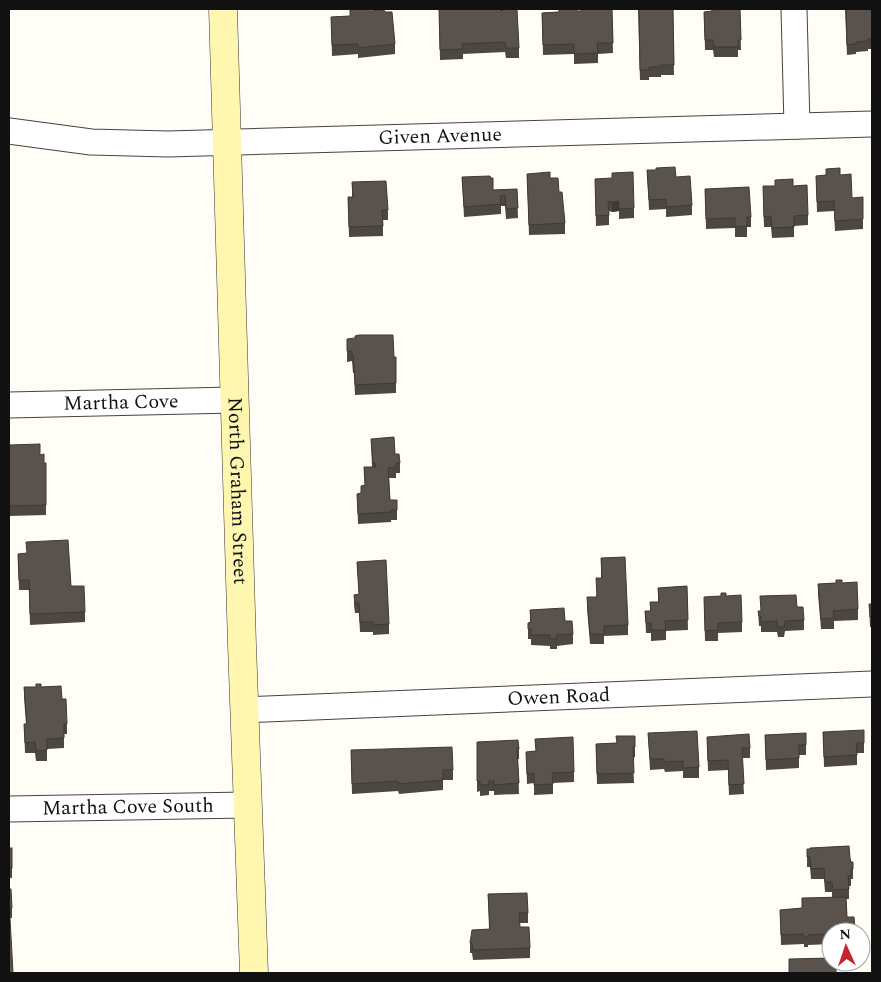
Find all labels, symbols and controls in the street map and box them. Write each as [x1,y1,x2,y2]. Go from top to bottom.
street label: Given Avenue [378,120,502,153]
street label: Martha Cove [63,386,179,419]
street label: North Graham Street [220,397,255,585]
street label: Owen Road [507,680,611,714]
street label: Martha Cove South [42,791,214,823]
north arrow [821,922,871,972]
text: N [839,924,852,945]

